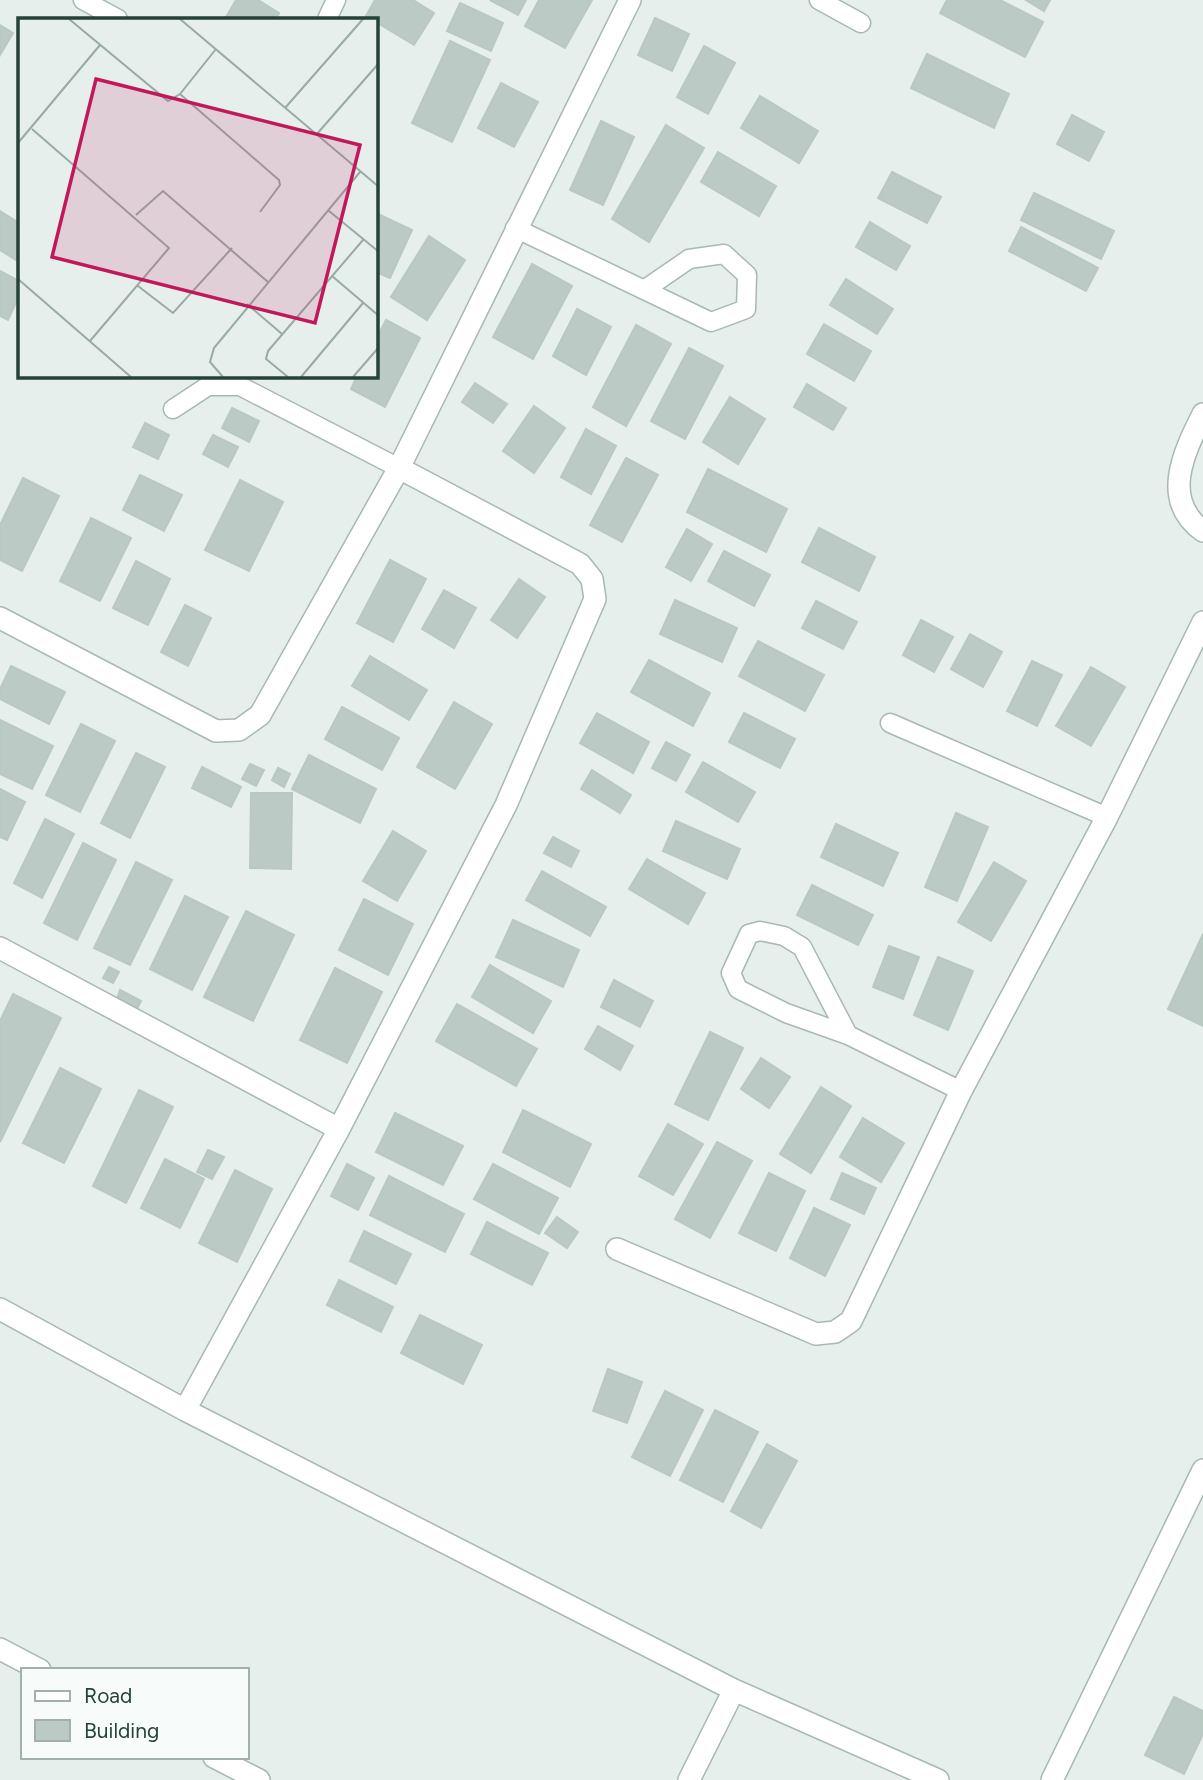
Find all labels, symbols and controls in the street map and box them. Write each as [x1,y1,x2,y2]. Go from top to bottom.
inset map [18,18,378,378]
legend [21,1668,248,1759]
text: Road [84,1683,132,1708]
text: Building [84,1718,159,1743]

